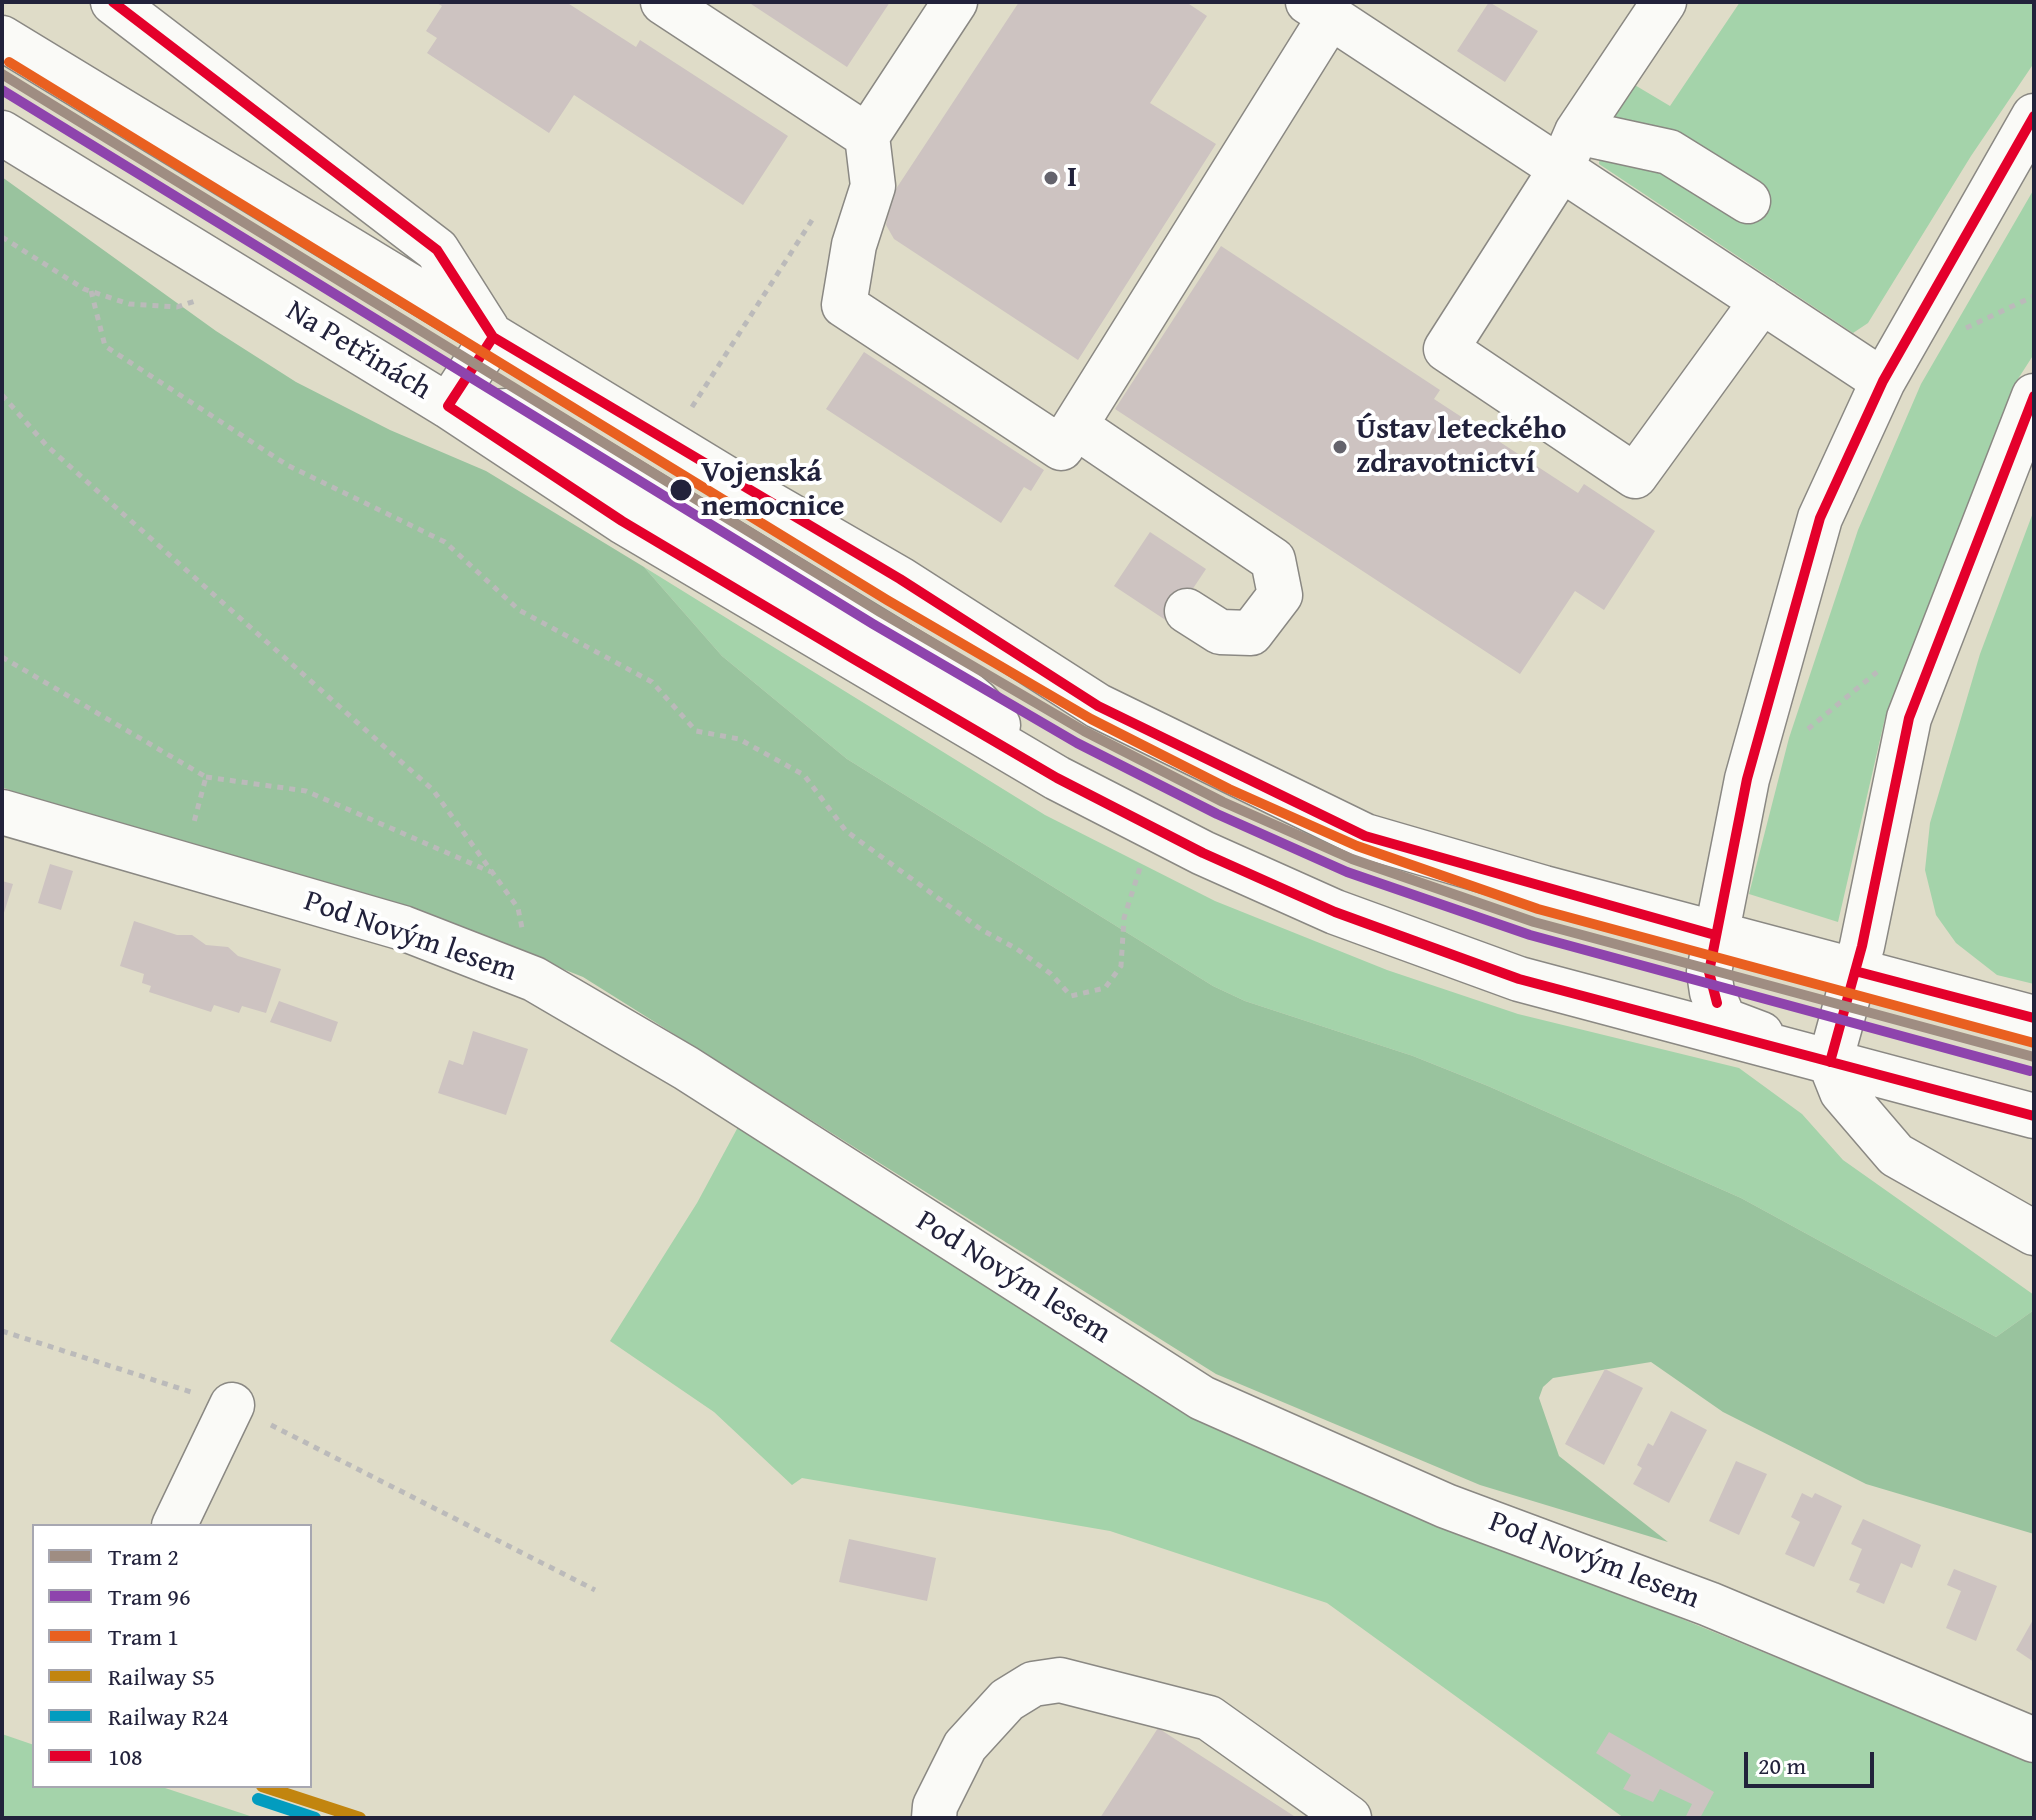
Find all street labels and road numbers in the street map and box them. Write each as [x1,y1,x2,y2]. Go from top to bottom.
street label: Na Petřinách [279,294,437,408]
street label: Pod Novým lesem [299,884,521,990]
street label: Pod Novým lesem [909,1204,1117,1352]
street label: Pod Novým lesem [1484,1504,1704,1618]

